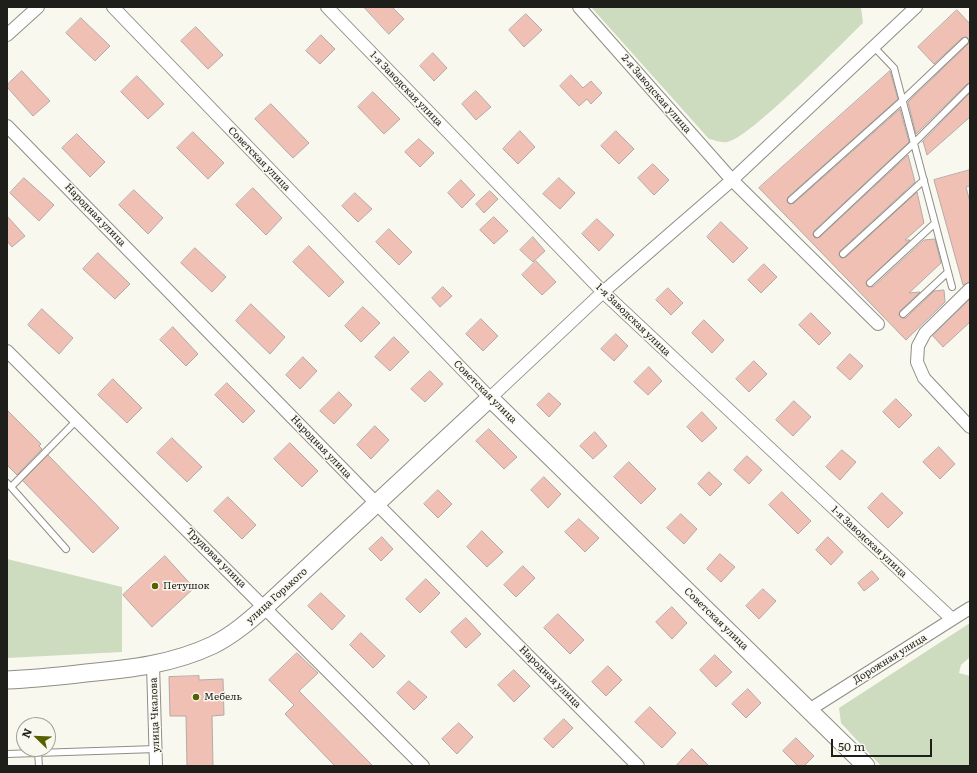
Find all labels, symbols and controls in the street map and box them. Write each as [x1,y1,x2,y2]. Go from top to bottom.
street label: 1-я Заводская улица [367,49,445,129]
street label: 2-я Заводская улица [619,52,693,136]
street label: Советская улица [225,124,293,194]
street label: Народная улица [62,181,128,249]
street label: 1-я Заводская улица [593,281,673,359]
street label: Советская улица [451,358,519,426]
street label: Народная улица [288,413,354,481]
street label: 1-я Заводская улица [829,504,909,580]
street label: Трудовая улица [183,525,249,591]
street label: улица Горького [244,565,310,627]
place label: Петушок [163,580,209,592]
marker: Петушок [150,581,160,591]
street label: Советская улица [681,585,751,653]
street label: Дорожная улица [851,632,929,686]
street label: Народная улица [517,644,583,710]
street label: улица Чкалова [148,677,162,753]
place label: Мебель [204,691,242,703]
marker: Мебель [191,692,201,702]
north arrow [16,717,56,757]
text: N [17,725,35,740]
scale bar [833,731,934,757]
text: 50 m [838,737,865,755]

